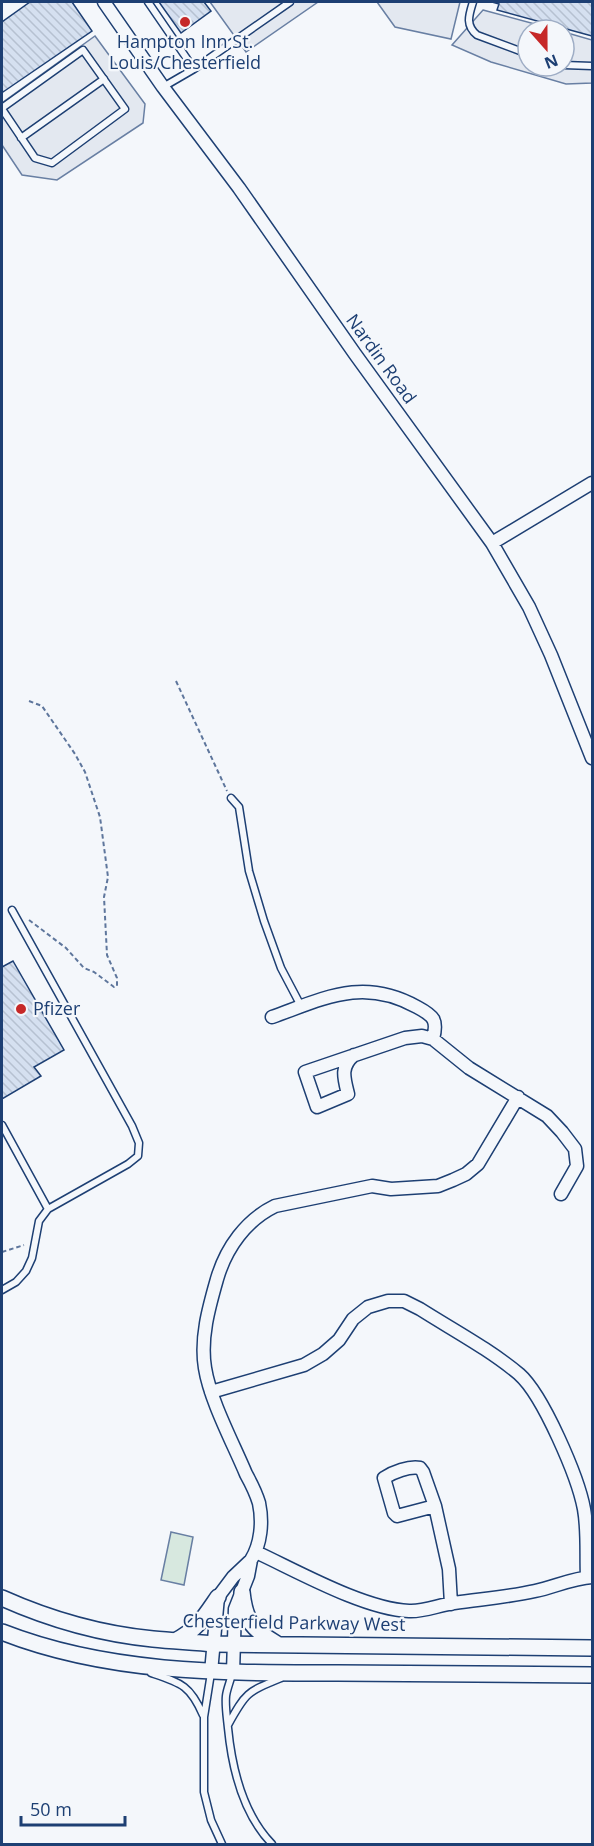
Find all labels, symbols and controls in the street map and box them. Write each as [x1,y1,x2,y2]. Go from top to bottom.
marker: Hampton Inn St. Louis/Chesterfield [178,15,192,29]
north arrow [516,18,576,78]
place label: Hampton Inn St. Louis/Chesterfield [109,29,261,74]
text: N [541,49,561,75]
street label: Nardin Road [341,309,422,408]
place label: Pfizer [33,996,81,1020]
marker: Pfizer [14,1002,28,1016]
street label: Chesterfield Parkway West [182,1608,406,1636]
scale bar [21,1789,124,1827]
text: 50 m [30,1797,72,1821]

